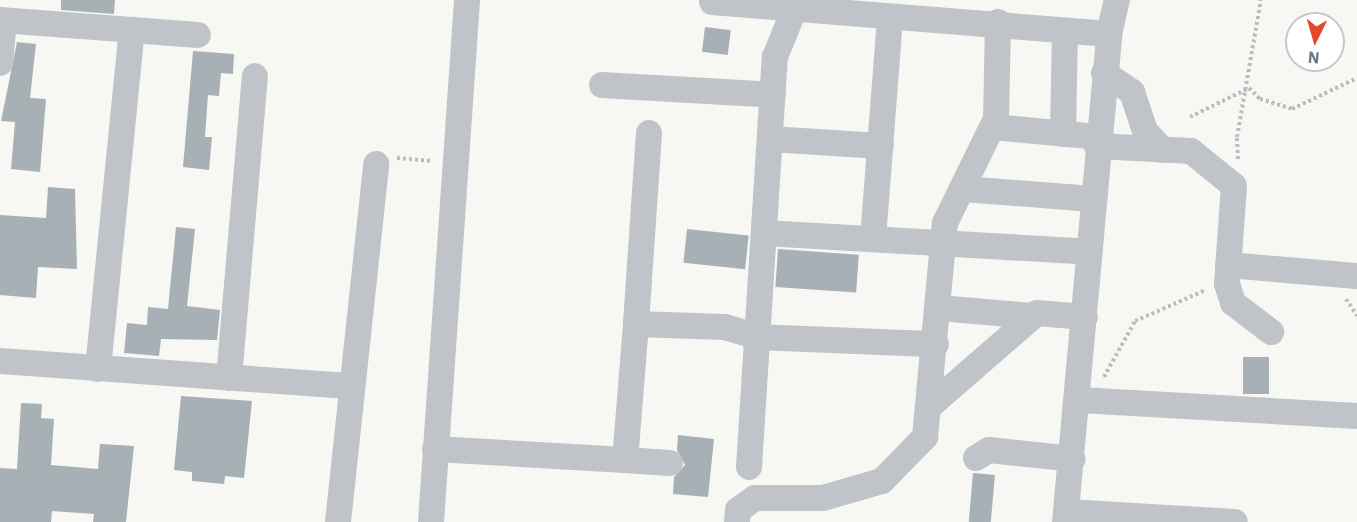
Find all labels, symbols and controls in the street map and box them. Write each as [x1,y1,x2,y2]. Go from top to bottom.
north arrow [1285,12,1345,72]
text: N [1307,47,1320,68]

